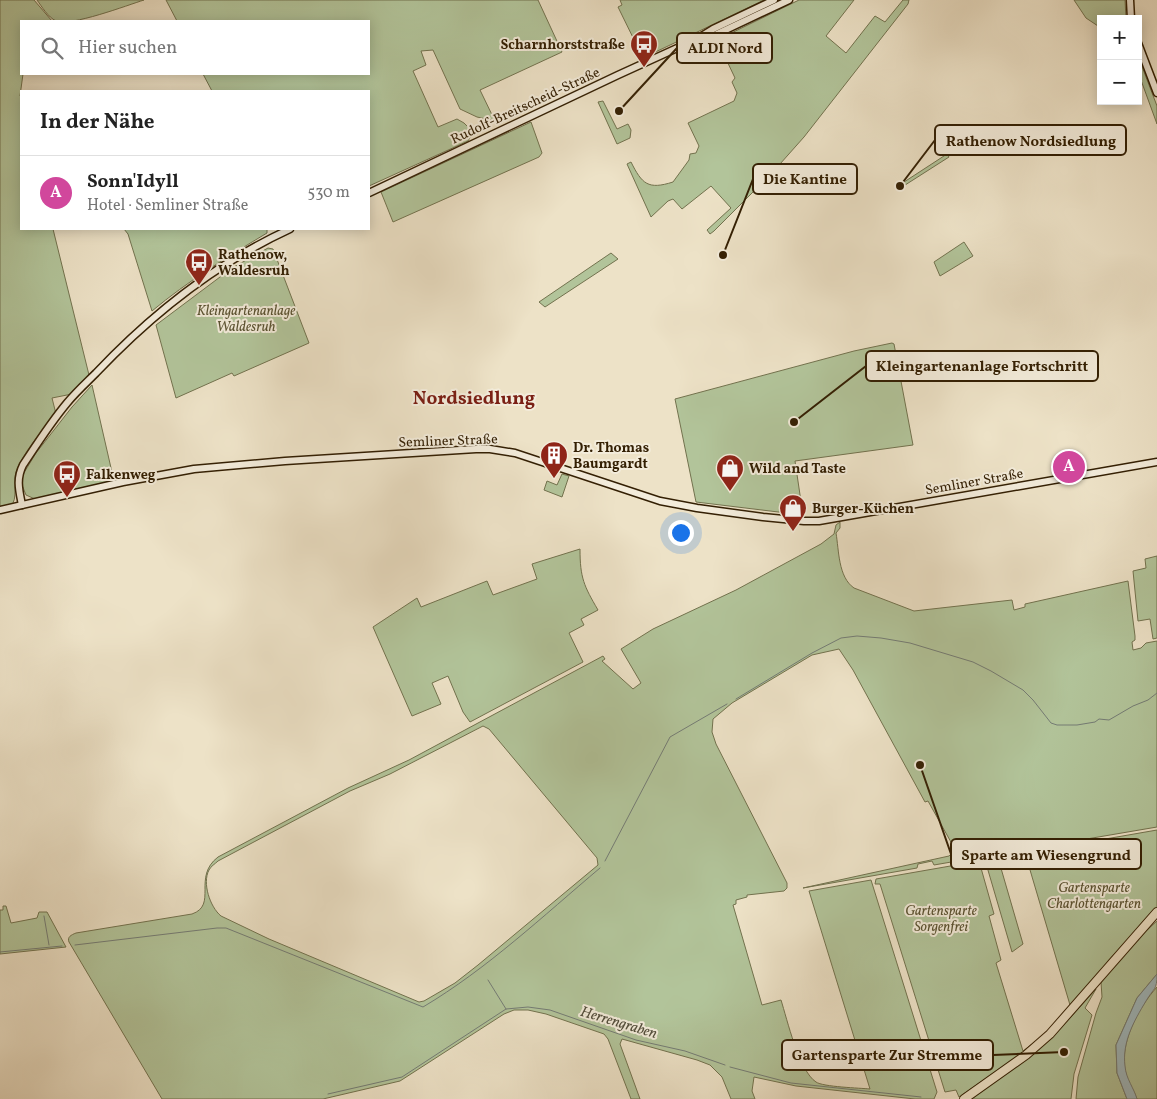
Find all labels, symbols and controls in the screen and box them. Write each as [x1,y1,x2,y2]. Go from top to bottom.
map controls [1097,15,1142,105]
button: + [1097,15,1142,60]
search box [20,20,370,75]
bus stop icon: Scharnhorststraße [629,29,659,68]
callout: ALDI Nord [677,33,772,63]
icon: search [38,34,66,62]
text: Hier suchen [78,35,177,61]
place label: Scharnhorststraße [500,36,625,55]
text: ALDI Nord [687,39,763,60]
button: − [1097,60,1142,105]
street label: Rudolf-Breitscheid-Straße [448,63,604,149]
text: In der Nähe [40,108,155,137]
callout: Rathenow Nordsiedlung [935,125,1126,155]
text: Rathenow Nordsiedlung [946,132,1116,153]
callout: Die Kantine [753,164,857,194]
text: Sonn'Idyll [87,169,179,195]
text: Die Kantine [763,170,847,191]
text: A [50,182,62,204]
text: 530 m [307,182,350,204]
text: Hotel · Semliner Straße [87,195,248,217]
place label: Rathenow, Waldesruh [218,246,290,281]
bus stop icon: Rathenow, Waldesruh [184,247,214,286]
park label: Kleingartenanlage Waldesruh [197,302,295,337]
callout: Kleingartenanlage Fortschritt [866,351,1098,381]
text: Kleingartenanlage Fortschritt [876,357,1088,378]
district label: Nordsiedlung [413,386,535,412]
street label: Semliner Straße [398,430,498,453]
place label: Dr. Thomas Baumgardt [573,439,649,474]
building icon: Dr. Thomas Baumgardt [539,440,569,479]
pin: A [1053,448,1085,486]
shop icon: Wild and Taste [715,453,745,492]
bus stop icon: Falkenweg [52,459,82,498]
place label: Wild and Taste [749,460,846,479]
street label: Semliner Straße [924,464,1025,500]
place label: Falkenweg [86,466,156,485]
shop icon: Burger-Küchen [778,493,808,532]
place label: Burger-Küchen [812,500,914,519]
your location [668,520,694,546]
callout: Sparte am Wiesengrund [951,839,1141,869]
text: Sparte am Wiesengrund [961,846,1131,867]
park label: Gartensparte Charlottengarten [1047,879,1141,914]
park label: Gartensparte Sorgenfrei [905,902,977,937]
water label: Herrengraben [578,1002,660,1045]
callout: Gartensparte Zur Stremme [782,1040,993,1070]
text: Gartensparte Zur Stremme [792,1046,983,1067]

